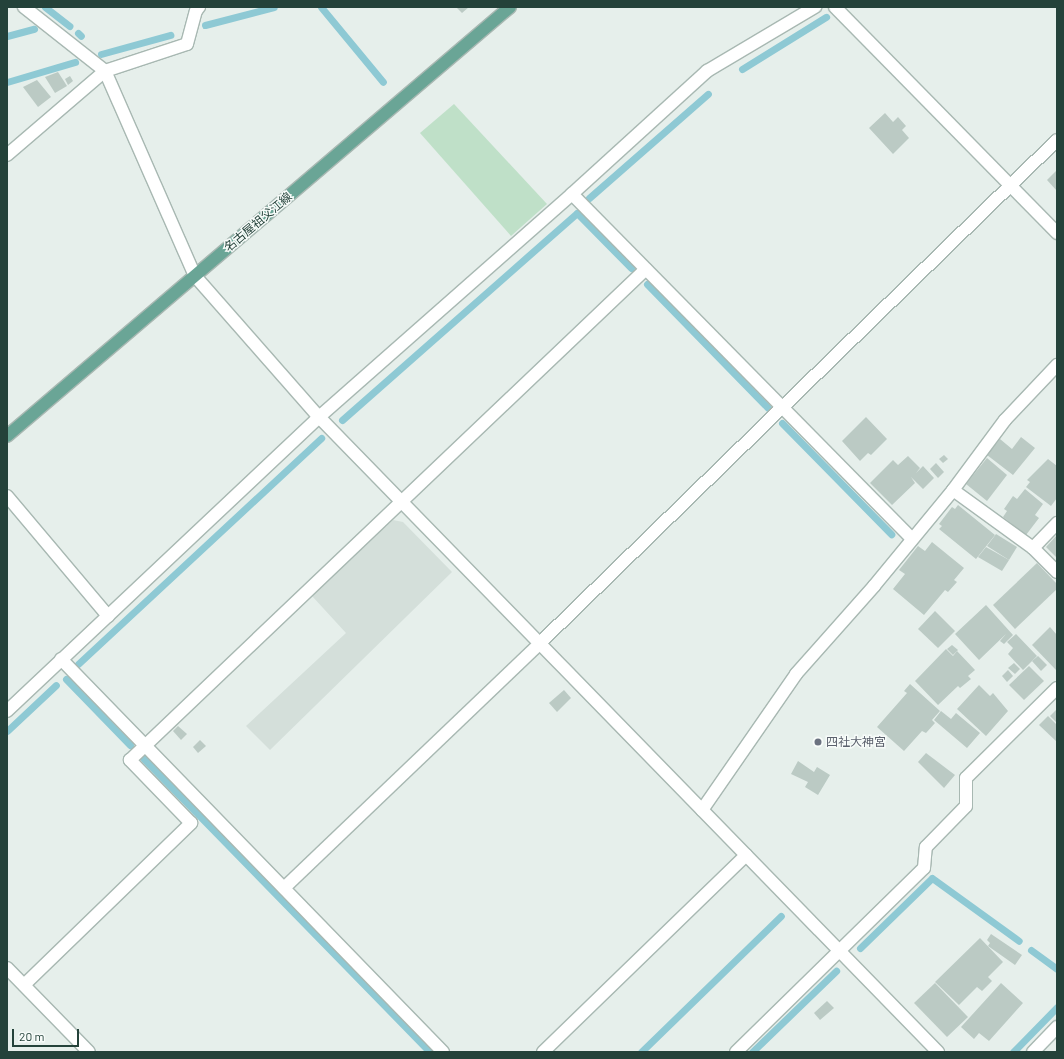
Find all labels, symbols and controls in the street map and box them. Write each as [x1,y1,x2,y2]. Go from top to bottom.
street label: 名古屋祖父江線 [221,189,295,255]
place label: 四社大神宮 [826,735,886,749]
marker: 四社大神宮 [813,737,823,747]
scale bar [14,1021,81,1047]
text: 20 m [19,1029,45,1043]

